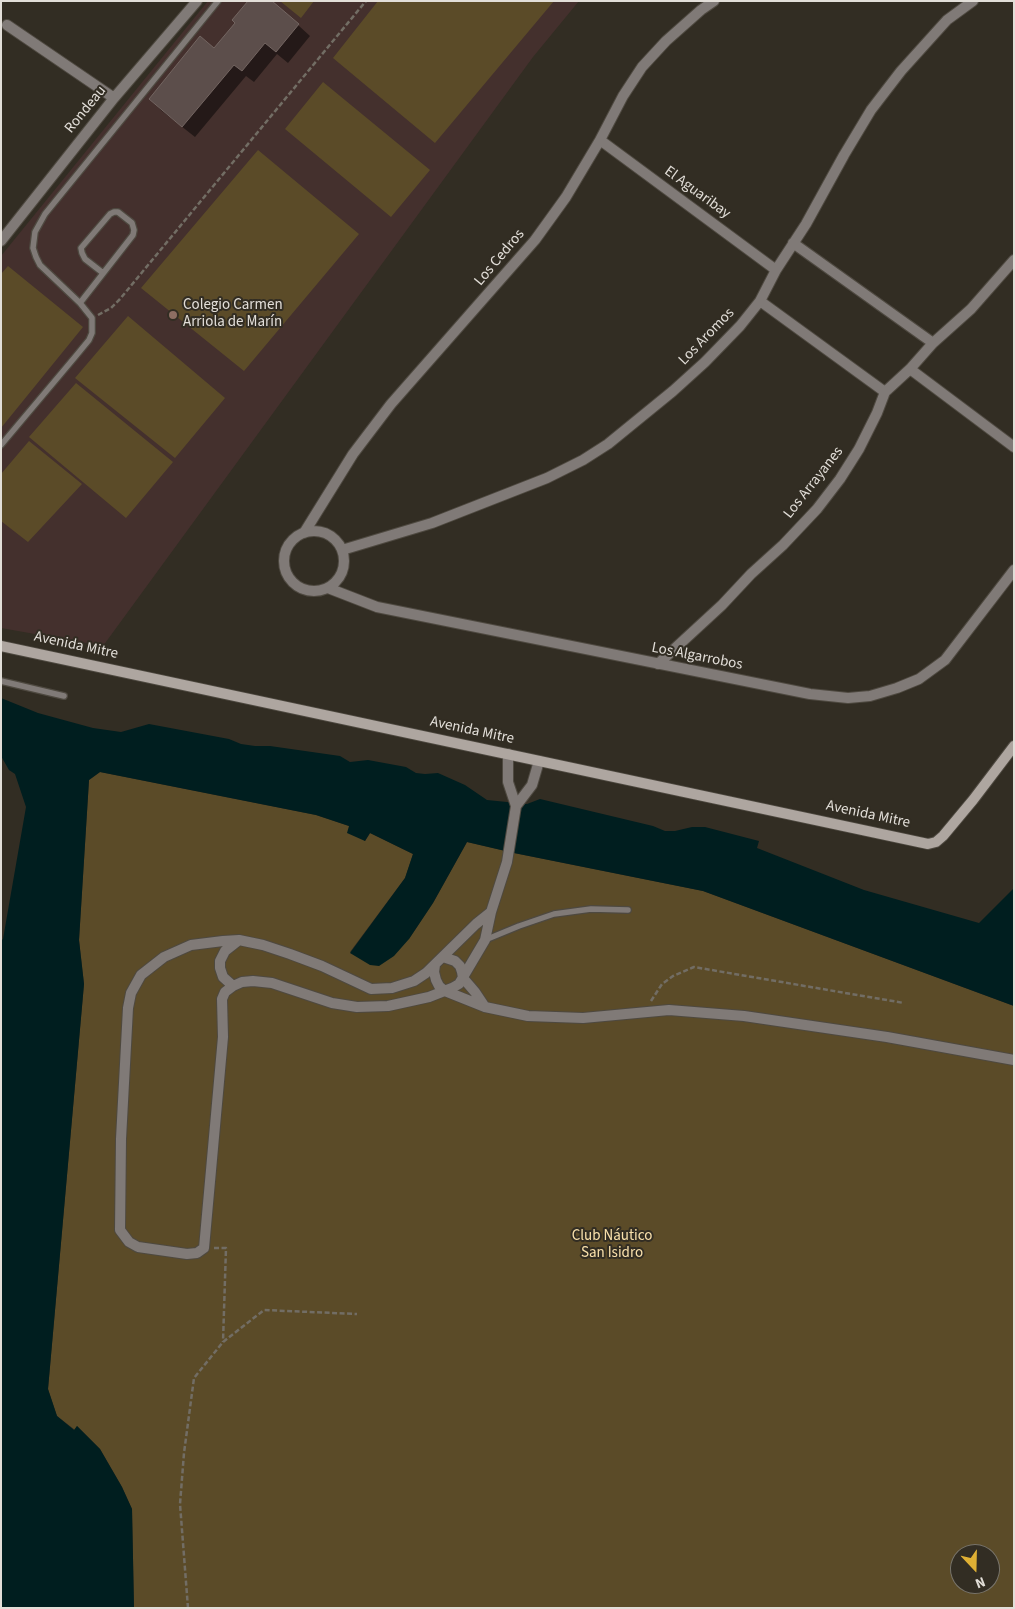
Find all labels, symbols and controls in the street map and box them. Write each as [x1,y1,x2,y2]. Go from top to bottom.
street label: Rondeau [61,83,111,137]
street label: El Aguaribay [660,163,734,223]
street label: Los Cedros [471,226,529,290]
place label: Colegio Carmen Arriola de Marín [183,297,283,332]
street label: Los Aromos [675,305,739,369]
marker: Colegio Carmen Arriola de Marín [167,309,179,321]
street label: Los Arrayanes [780,443,848,523]
street label: Avenida Mitre [32,628,120,664]
street label: Los Algarrobos [650,639,744,675]
street label: Avenida Mitre [428,713,516,749]
street label: Avenida Mitre [824,797,912,833]
park label: Club Náutico San Isidro [572,1228,652,1263]
north arrow [950,1544,1000,1594]
text: N [972,1571,988,1593]

